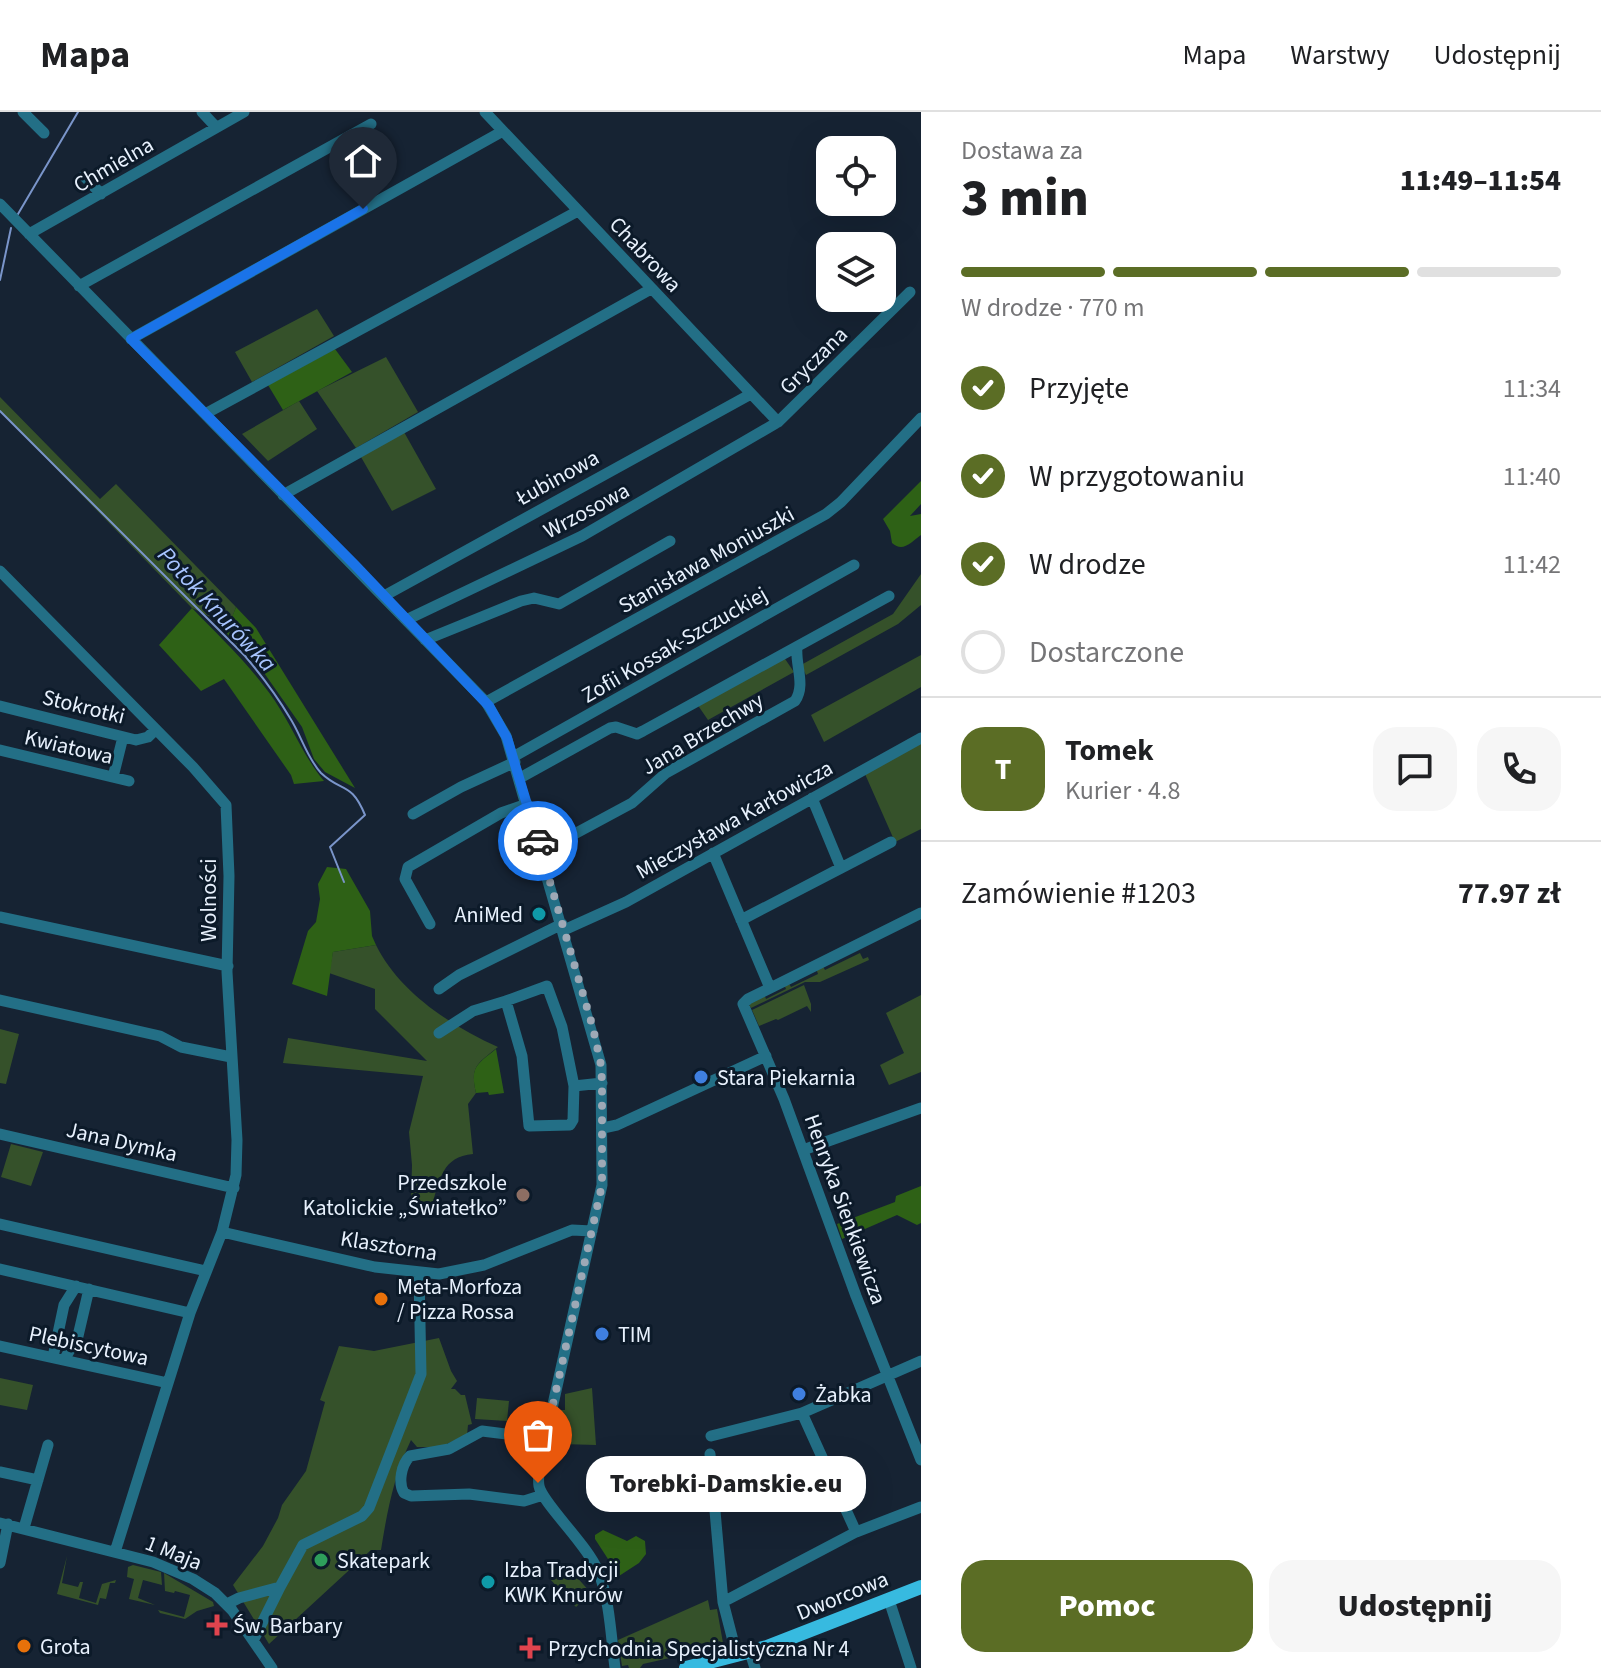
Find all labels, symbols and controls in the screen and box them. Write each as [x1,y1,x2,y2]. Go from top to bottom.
text: Mapa [40,28,130,82]
text: Mapa [1183,35,1246,75]
text: Warstwy [1290,35,1389,75]
text: Udostępnij [1433,35,1561,75]
pin [329,127,397,209]
street label: Chmielna [67,129,160,201]
text: Dostawa za [961,132,1083,169]
map controls [816,136,896,312]
button: locate [816,136,896,216]
icon: home [341,139,385,183]
text: 11:49–11:54 [1400,159,1561,202]
text: 3 min [961,162,1089,236]
street label: Chabrowa [602,209,689,300]
button: layers [816,232,896,312]
text: W drodze · 770 m [961,289,1144,326]
street label: Gryczana [772,319,855,402]
icon: check [961,366,1005,410]
text: Przyjęte [1029,367,1129,410]
text: 11:34 [1503,370,1561,407]
street label: Łubinowa [509,442,605,514]
icon: check [961,454,1005,498]
text: W przygotowaniu [1029,455,1245,498]
text: 11:40 [1503,458,1561,495]
street label: Wrzosowa [538,475,635,547]
street label: Stanisława Moniuszki [613,498,800,622]
water label: Potok Knurówka [149,539,284,680]
icon: check [961,542,1005,586]
text: W drodze [1029,543,1146,586]
text: 11:42 [1503,546,1561,583]
street label: Zofii Kossak-Szczuckiej [576,579,773,711]
text: Dostarczone [1029,631,1184,674]
street label: Stokrotki [39,681,128,733]
street label: Jana Brzechwy [635,684,770,783]
street label: Kwiatowa [21,721,116,773]
button: chat [1373,727,1457,811]
button: phone [1477,727,1561,811]
text: Tomek [1065,729,1154,772]
text: T [995,748,1011,791]
street label: Mieczysława Karłowicza [630,752,839,887]
text: Kurier · 4.8 [1065,772,1180,809]
courier [498,801,578,881]
icon: car [516,819,560,863]
street label: Wolności [193,858,225,942]
text: Zamówienie #1203 [961,872,1196,915]
text: 77.97 zł [1458,872,1561,915]
place label: AniMed [454,899,523,931]
marker: AniMed [530,905,548,923]
place label: Stara Piekarnia [717,1062,856,1094]
marker: Stara Piekarnia [692,1068,710,1086]
street label: Henryka Sienkiewicza [796,1110,894,1309]
street label: Jana Dymka [63,1114,180,1170]
place label: Przedszkole Katolickie „Światełko” [303,1167,507,1224]
marker: Przedszkole Katolickie „Światełko” [514,1186,532,1204]
street label: Klasztorna [338,1223,440,1269]
place label: Meta-Morfoza / Pizza Rossa [397,1271,522,1328]
marker: Meta-Morfoza / Pizza Rossa [372,1290,390,1308]
street label: Plebiscytowa [26,1318,152,1374]
place label: TIM [618,1319,652,1351]
marker: TIM [593,1325,611,1343]
place label: Żabka [815,1379,872,1411]
marker: Żabka [790,1385,808,1403]
pin [504,1401,572,1483]
icon: bag [516,1413,560,1457]
callout: Torebki-Damskie.eu [586,1455,866,1511]
text: Torebki-Damskie.eu [610,1465,842,1502]
street label: 1 Maja [140,1527,207,1579]
place label: Skatepark [337,1545,430,1577]
marker: Skatepark [312,1551,330,1569]
place label: Izba Tradycji KWK Knurów [504,1554,623,1611]
button: Pomoc [961,1560,1253,1652]
button: Udostępnij [1269,1560,1561,1652]
street label: Dworcowa [792,1563,893,1629]
marker: Izba Tradycji KWK Knurów [479,1573,497,1591]
place label: Św. Barbary [233,1610,343,1642]
marker: Św. Barbary [208,1616,226,1634]
place label: Grota [40,1631,91,1663]
place label: Przychodnia Specjalistyczna Nr 4 [548,1633,850,1665]
marker: Grota [15,1637,33,1655]
marker: Przychodnia Specjalistyczna Nr 4 [519,1637,541,1659]

